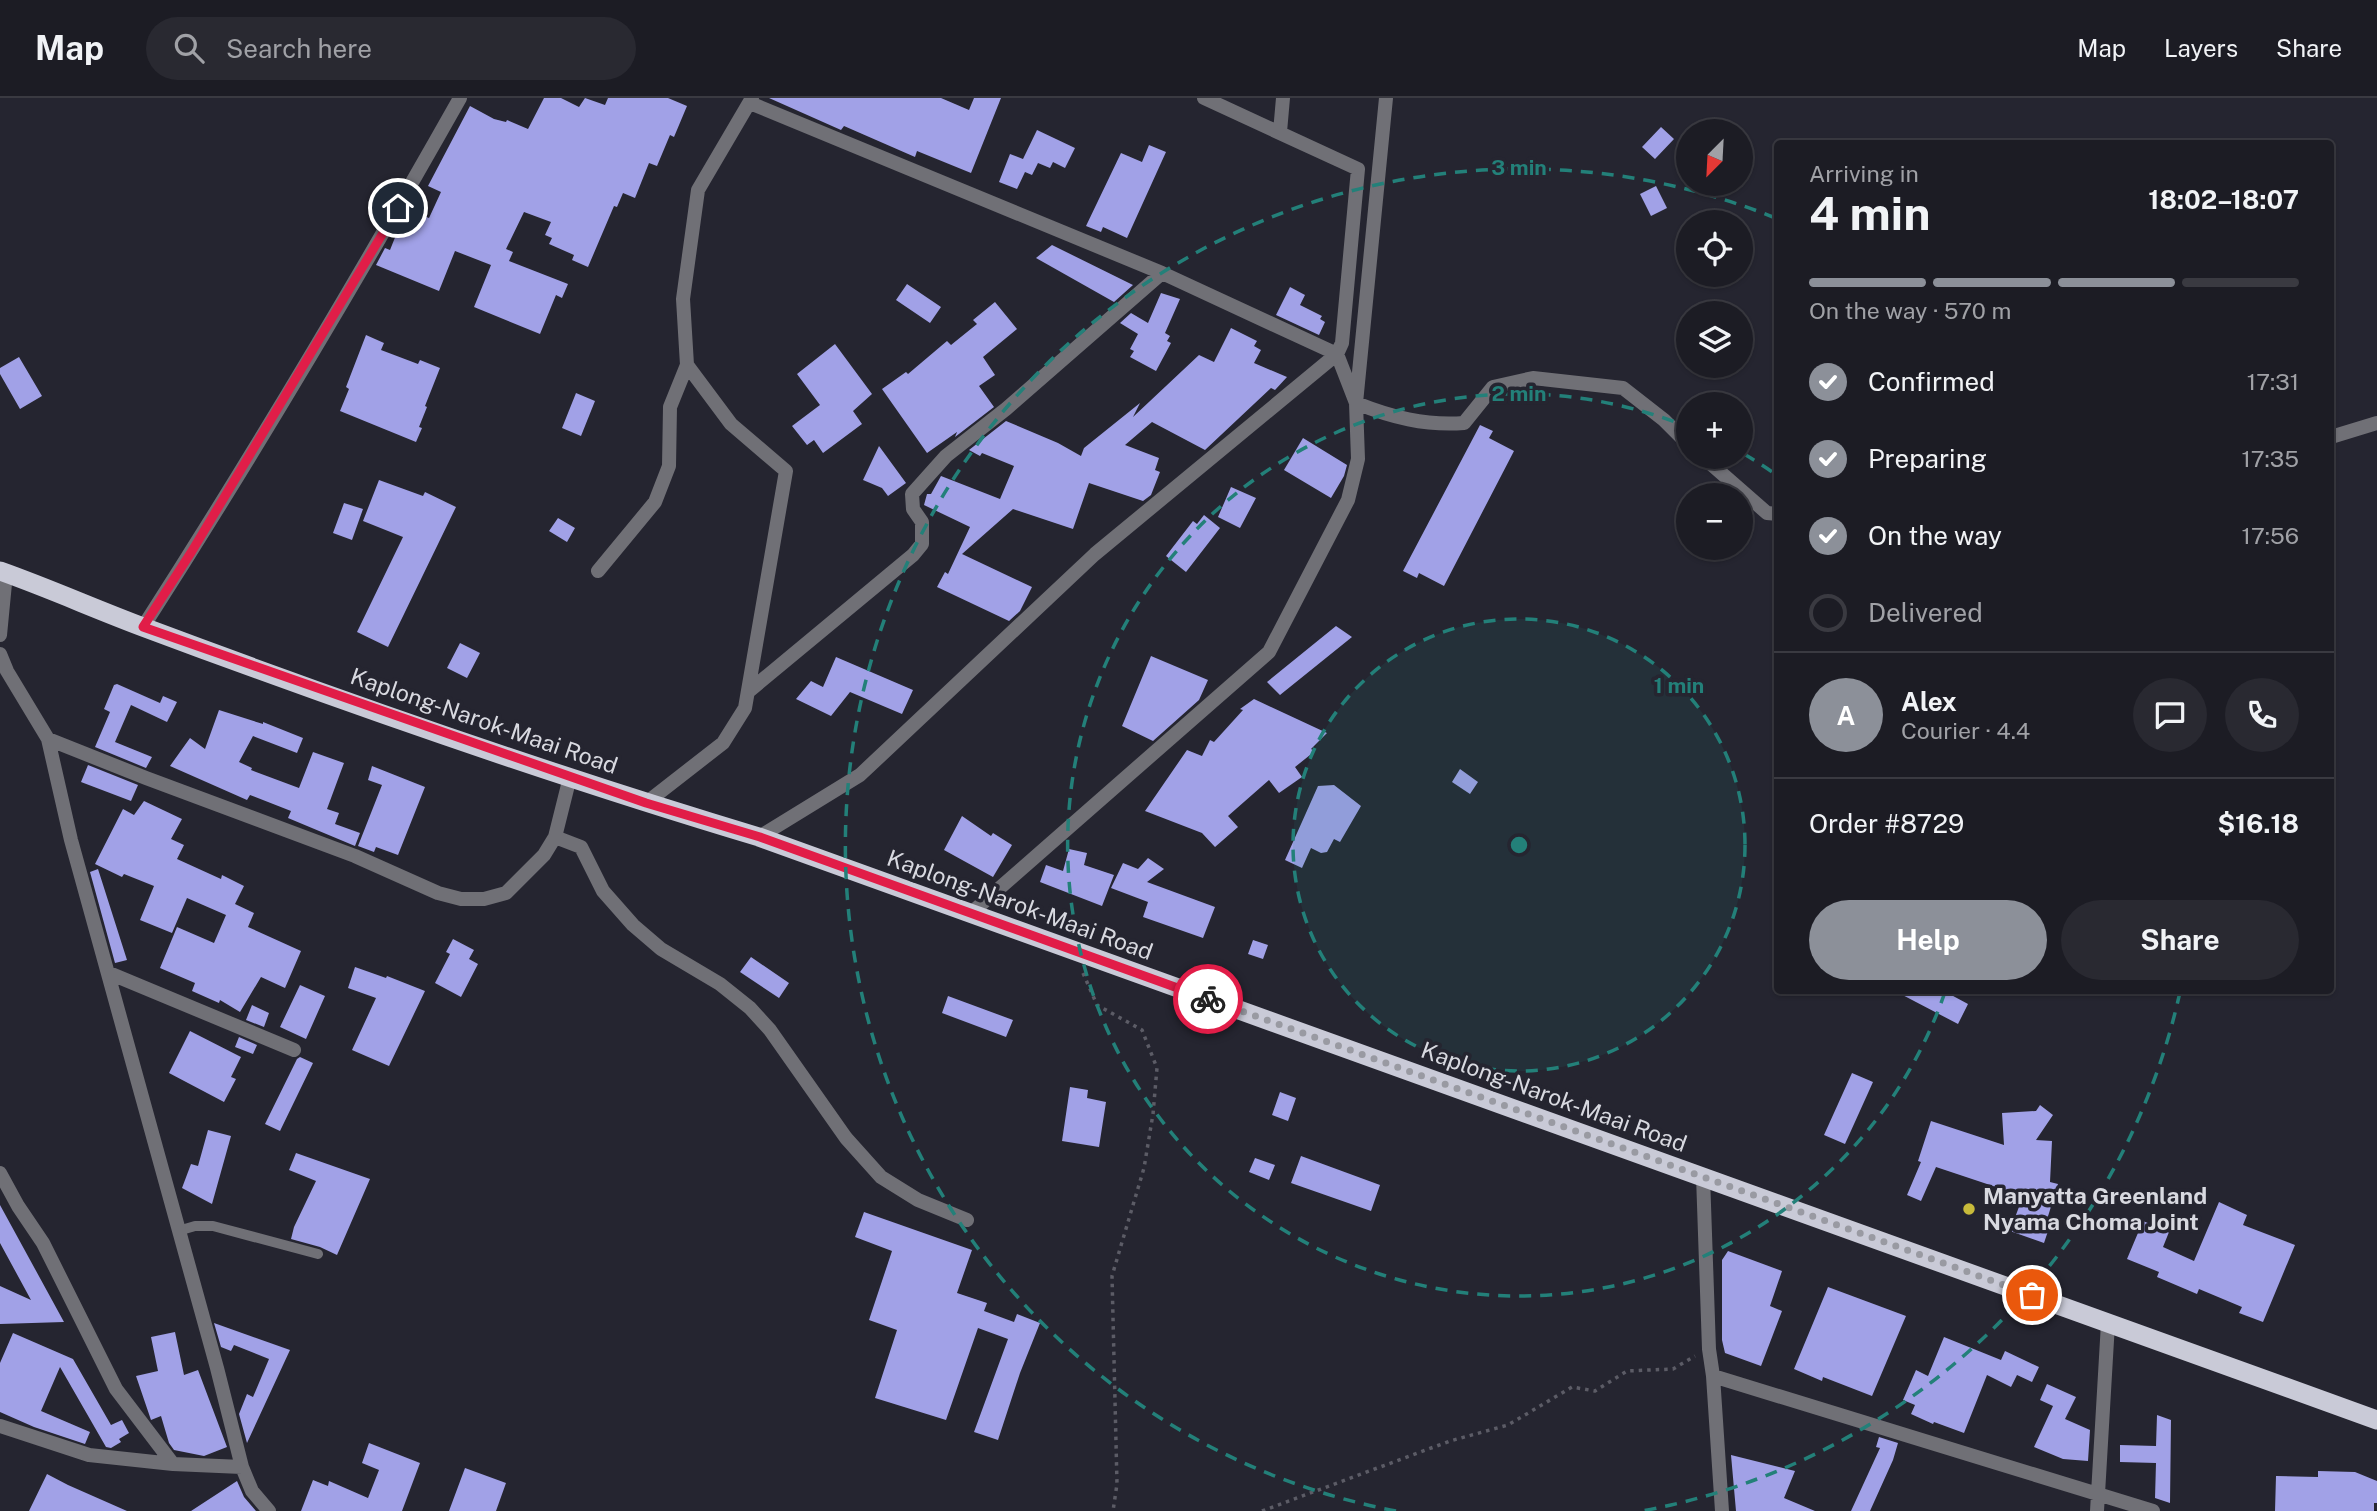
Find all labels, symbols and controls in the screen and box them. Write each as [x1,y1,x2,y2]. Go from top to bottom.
search box [146,17,636,80]
text: Map [35,29,104,67]
icon: search [170,29,208,67]
text: Search here [226,33,372,64]
text: Map [2077,34,2126,62]
text: Layers [2164,34,2238,62]
text: Share [2276,34,2342,62]
north arrow [1676,119,1754,196]
map controls [1676,119,1753,560]
text: 3 min [1491,155,1547,180]
text: Arriving in [1809,160,1919,187]
pin [368,178,428,238]
text: 18:02–18:07 [2148,184,2299,215]
text: 4 min [1809,186,1930,240]
icon: home [379,189,417,227]
button: locate [1676,210,1753,287]
text: On the way · 570 m [1809,297,2011,324]
button: layers [1676,301,1753,378]
icon: check [1809,363,1847,401]
text: Confirmed [1868,366,1995,397]
text: 17:31 [2247,368,2299,395]
text: 2 min [1491,381,1547,406]
button: + [1676,392,1753,469]
icon: check [1809,440,1847,478]
text: Preparing [1868,443,1987,474]
text: 17:35 [2241,445,2299,472]
button: − [1676,483,1753,560]
icon: check [1809,517,1847,555]
text: On the way [1868,520,2002,551]
text: 17:56 [2242,522,2299,549]
text: Delivered [1868,597,1983,628]
street label: Kaplong-Narok-Maai Road [347,662,621,779]
text: 1 min [1654,673,1704,698]
button: chat [2133,678,2207,752]
button: phone [2225,678,2299,752]
text: Alex [1901,686,1957,717]
text: A [1837,700,1855,731]
text: Courier · 4.4 [1901,717,2030,744]
text: Order #8729 [1809,808,1964,839]
text: $16.18 [2217,808,2299,839]
centre of rings [1507,833,1531,857]
street label: Kaplong-Narok-Maai Road [884,844,1157,965]
button: Help [1809,900,2047,980]
button: Share [2061,900,2299,980]
courier [1173,964,1243,1034]
icon: bike [1189,980,1227,1018]
street label: Kaplong-Narok-Maai Road [1418,1036,1691,1157]
place label: Manyatta Greenland Nyama Choma Joint [1983,1182,2207,1235]
marker: Manyatta Greenland Nyama Choma Joint [1961,1201,1977,1217]
pin [2002,1265,2062,1325]
icon: bag [2013,1276,2051,1314]

